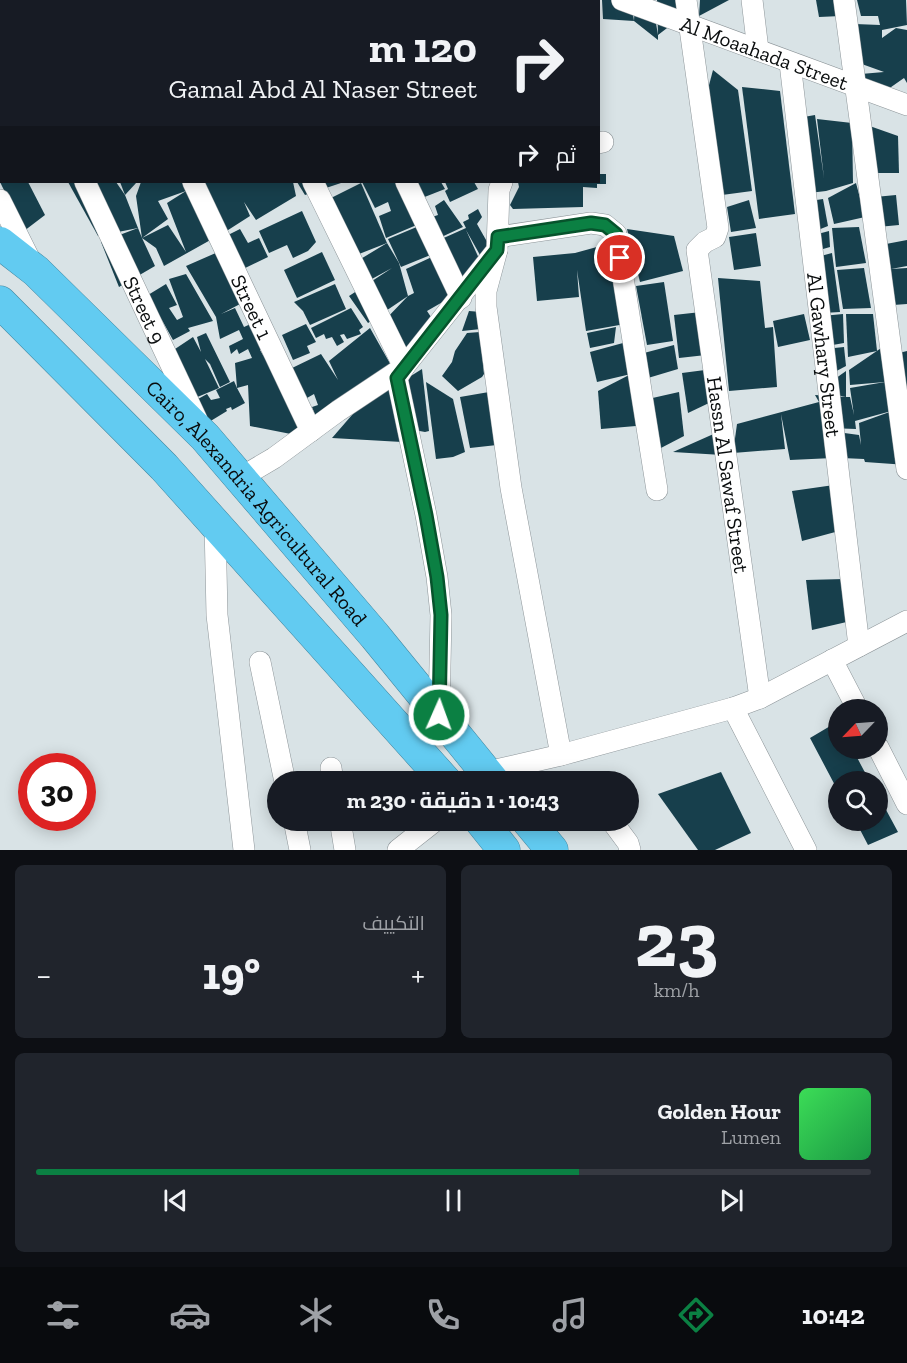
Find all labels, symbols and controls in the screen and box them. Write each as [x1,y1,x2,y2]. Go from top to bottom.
street label: Al Moaahada Street [677,10,852,95]
text: 120 m [369,22,477,73]
icon: right [498,24,576,102]
text: Gamal Abd Al Naser Street [169,73,477,105]
icon: right [511,138,544,171]
text: ثم [556,142,576,169]
pin [594,232,645,283]
icon: arrive [603,241,636,274]
street label: Street 1 [226,271,278,343]
street label: Al Gawhary Street [802,271,847,439]
street label: Street 9 [119,272,172,347]
street label: Cairo, Alexandria Agricultural Road [141,374,373,631]
street label: Hassn Al Sawaf Street [702,375,755,575]
position arrow [407,683,471,747]
north arrow [828,699,888,759]
map controls [828,699,888,831]
speed limit sign: 30 [18,753,96,831]
button: search [828,771,888,831]
text: 10:43 · 1 دقيقة · 230 m [347,787,559,814]
text: 23 [635,892,718,986]
text: التكييف [362,911,425,935]
text: 19° [202,947,260,1001]
text: − [36,955,51,994]
text: + [411,955,425,994]
text: km/h [654,978,699,1002]
text: Golden Hour [657,1098,781,1125]
text: Lumen [721,1125,781,1149]
icon: previous [159,1184,192,1217]
icon: pause [437,1184,470,1217]
icon: next [715,1184,748,1217]
icon: filters [42,1294,84,1336]
icon: car [169,1294,211,1336]
icon: climate [295,1294,337,1336]
icon: phone [422,1294,464,1336]
icon: music [549,1294,591,1336]
icon: directions [675,1294,717,1336]
text: 10:42 [802,1299,865,1331]

